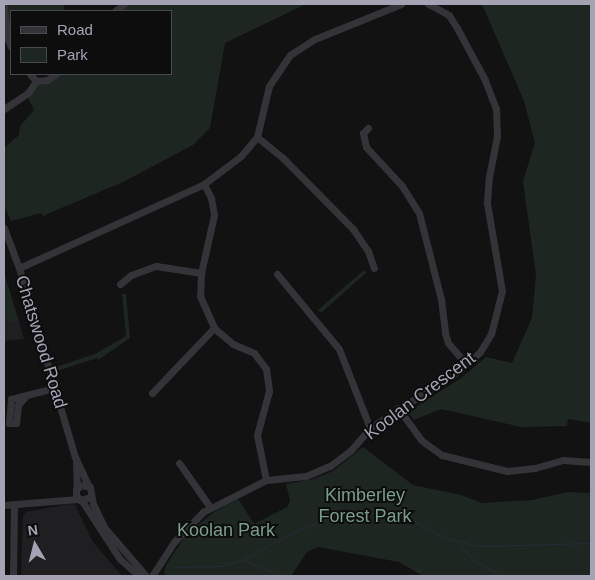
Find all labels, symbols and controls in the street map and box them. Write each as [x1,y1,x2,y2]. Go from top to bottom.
legend [10,10,172,75]
text: Road [57,21,93,38]
text: Park [57,46,88,63]
street label: Chatswood Road [10,273,72,411]
street label: Koolan Crescent [360,347,480,445]
park label: Kimberley Forest Park [318,485,412,528]
park label: Koolan Park [177,519,275,541]
north arrow [10,520,60,570]
text: N [27,522,39,539]

